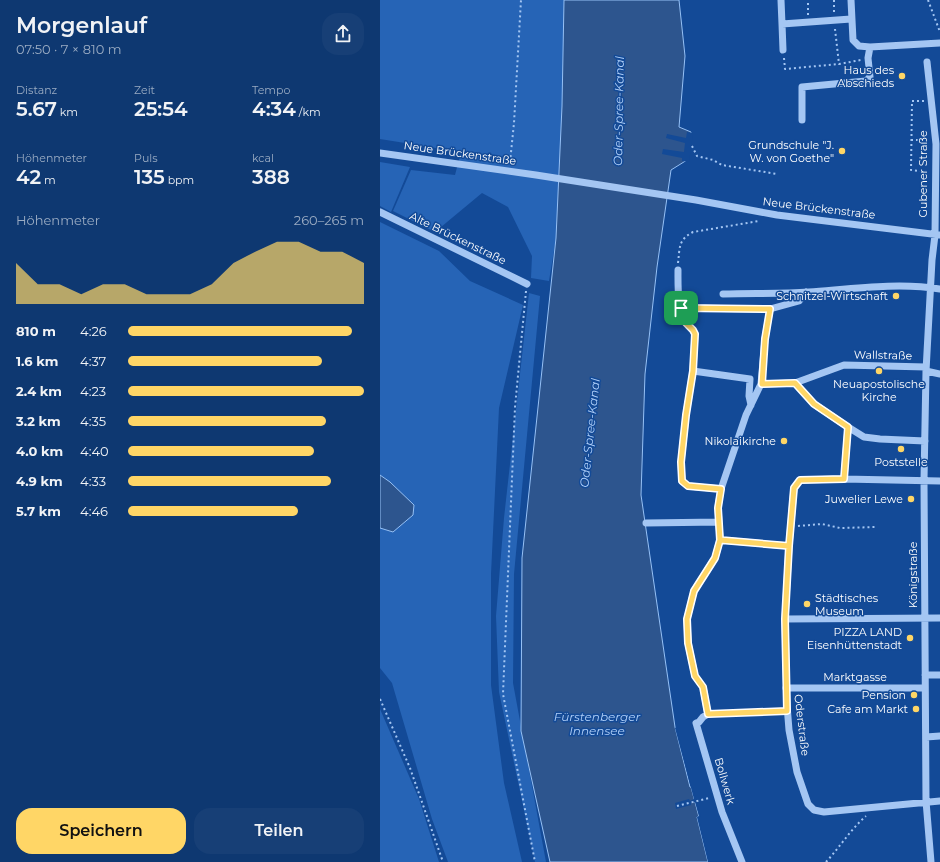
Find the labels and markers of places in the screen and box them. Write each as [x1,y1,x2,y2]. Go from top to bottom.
place label: Haus des Abschieds [837,63,895,90]
marker: Haus des Abschieds [897,71,907,81]
place label: Grundschule "J. W. von Goethe" [748,138,834,165]
marker: Grundschule "J. W. von Goethe" [837,146,847,156]
place label: Schnitzel-Wirtschaft [776,289,889,303]
pin [664,291,698,325]
marker: Schnitzel-Wirtschaft [891,291,901,301]
marker: Neuapostolische Kirche [874,366,884,376]
place label: Neuapostolische Kirche [833,377,925,404]
place label: Nikolaikirche [704,434,776,448]
marker: Nikolaikirche [779,436,789,446]
marker: Poststelle [896,444,906,454]
place label: Poststelle [874,455,928,469]
place label: Juwelier Lewe [824,492,903,506]
marker: Juwelier Lewe [906,494,916,504]
place label: Städtisches Museum [815,591,879,618]
marker: Städtisches Museum [802,599,812,609]
place label: PIZZA LAND Eisenhüttenstadt [807,625,903,652]
marker: PIZZA LAND Eisenhüttenstadt [905,633,915,643]
place label: Pension [862,688,906,702]
marker: Pension [909,690,919,700]
place label: Cafe am Markt [827,702,909,716]
marker: Cafe am Markt [911,704,921,714]

